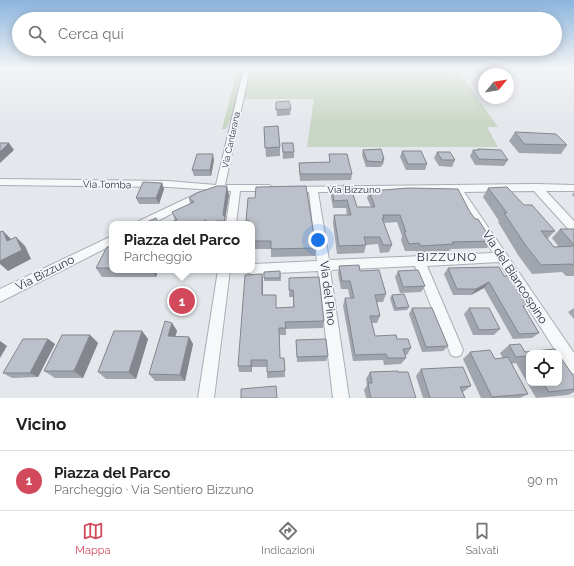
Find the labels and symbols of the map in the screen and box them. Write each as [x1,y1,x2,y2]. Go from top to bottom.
north arrow [478,68,514,104]
street label: Via Cantarana [220,111,242,169]
street label: Via Tomba [83,179,131,190]
street label: Via Bizzuno [327,184,381,195]
street label: Via del Biancospino [480,228,550,326]
your location [308,230,328,250]
district label: BIZZUNO [417,250,477,264]
street label: Via Bizzuno [13,252,77,294]
street label: Via del Pino [317,260,339,326]
pin: 1 [169,286,195,316]

